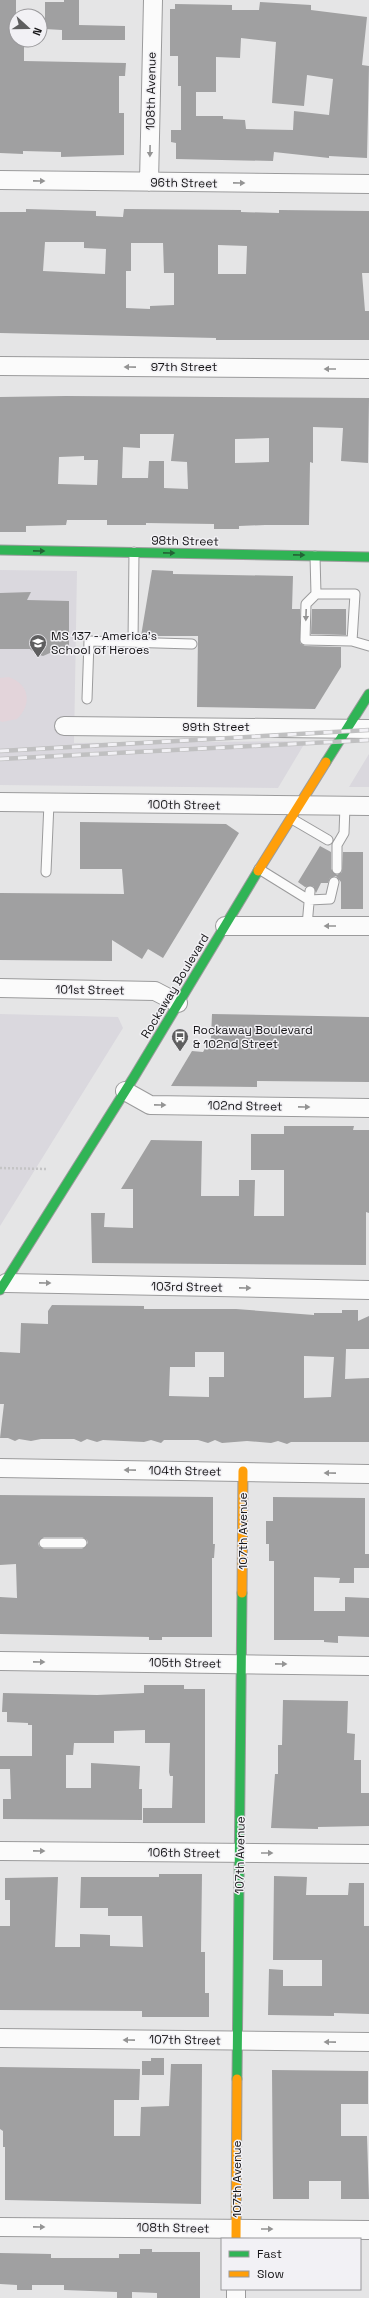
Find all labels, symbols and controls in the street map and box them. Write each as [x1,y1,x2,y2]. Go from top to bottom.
north arrow [8,8,48,48]
text: N [29,26,45,38]
street label: 108th Avenue [142,52,160,130]
one-way arrow [147,145,153,158]
street label: 96th Street [150,174,218,192]
one-way arrow [33,177,45,184]
one-way arrow [233,180,246,186]
street label: 97th Street [151,359,217,375]
one-way arrow [123,364,136,370]
one-way arrow [323,366,336,372]
street label: 98th Street [151,532,219,550]
one-way arrow [33,548,46,554]
one-way arrow [163,550,176,556]
one-way arrow [293,552,305,559]
one-way arrow [302,609,309,621]
place label: MS 137 - America's School of Heroes [51,628,157,658]
school or university icon: MS 137 - America's School of Heroes [28,633,48,658]
street label: 99th Street [182,719,250,735]
street label: 100th Street [147,796,221,814]
one-way arrow [323,923,336,929]
street label: Rockaway Boulevard [137,931,213,1041]
street label: 101st Street [55,981,125,999]
place label: Rockaway Boulevard & 102nd Street [193,1022,313,1052]
bus stop icon: Rockaway Boulevard & 102nd Street [170,1027,190,1052]
street label: 102nd Street [207,1097,283,1115]
one-way arrow [154,1102,167,1108]
one-way arrow [298,1104,311,1110]
street label: 103rd Street [151,1278,223,1296]
one-way arrow [39,1280,51,1287]
one-way arrow [239,1285,252,1291]
street label: 104th Street [148,1462,222,1480]
one-way arrow [123,1467,136,1473]
one-way arrow [323,1470,336,1476]
street label: 107th Avenue [235,1492,251,1570]
street label: 105th Street [149,1654,221,1672]
one-way arrow [33,1659,46,1665]
one-way arrow [275,1661,287,1668]
street label: 107th Avenue [231,1816,249,1894]
street label: 106th Street [148,1844,220,1862]
one-way arrow [33,1848,46,1854]
one-way arrow [261,1850,274,1856]
street label: 107th Street [149,2031,221,2049]
one-way arrow [122,2037,135,2043]
one-way arrow [323,2039,336,2045]
street label: 107th Avenue [229,2140,245,2218]
street label: 108th Street [136,2219,210,2237]
one-way arrow [33,2224,46,2230]
one-way arrow [261,2226,274,2232]
legend [221,2238,361,2290]
text: Fast [257,2246,282,2262]
text: Slow [257,2266,284,2282]

